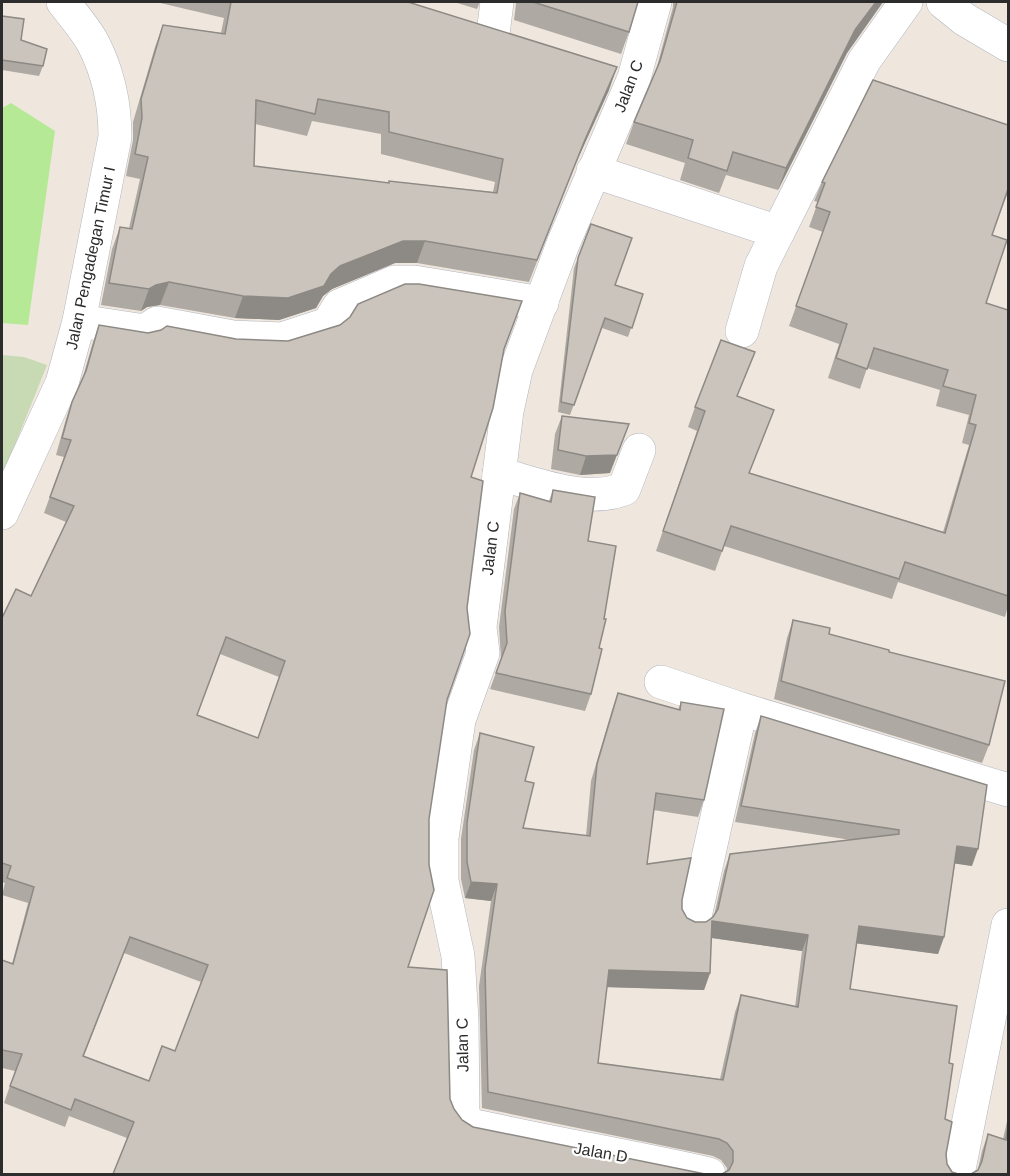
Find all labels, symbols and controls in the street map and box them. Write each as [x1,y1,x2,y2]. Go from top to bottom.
street label: Jalan C [611,58,646,115]
street label: Jalan Pengadegan Timur I [63,165,118,351]
street label: Jalan C [479,520,502,576]
street label: Jalan C [454,1018,471,1072]
street label: Jalan D [573,1139,629,1166]

